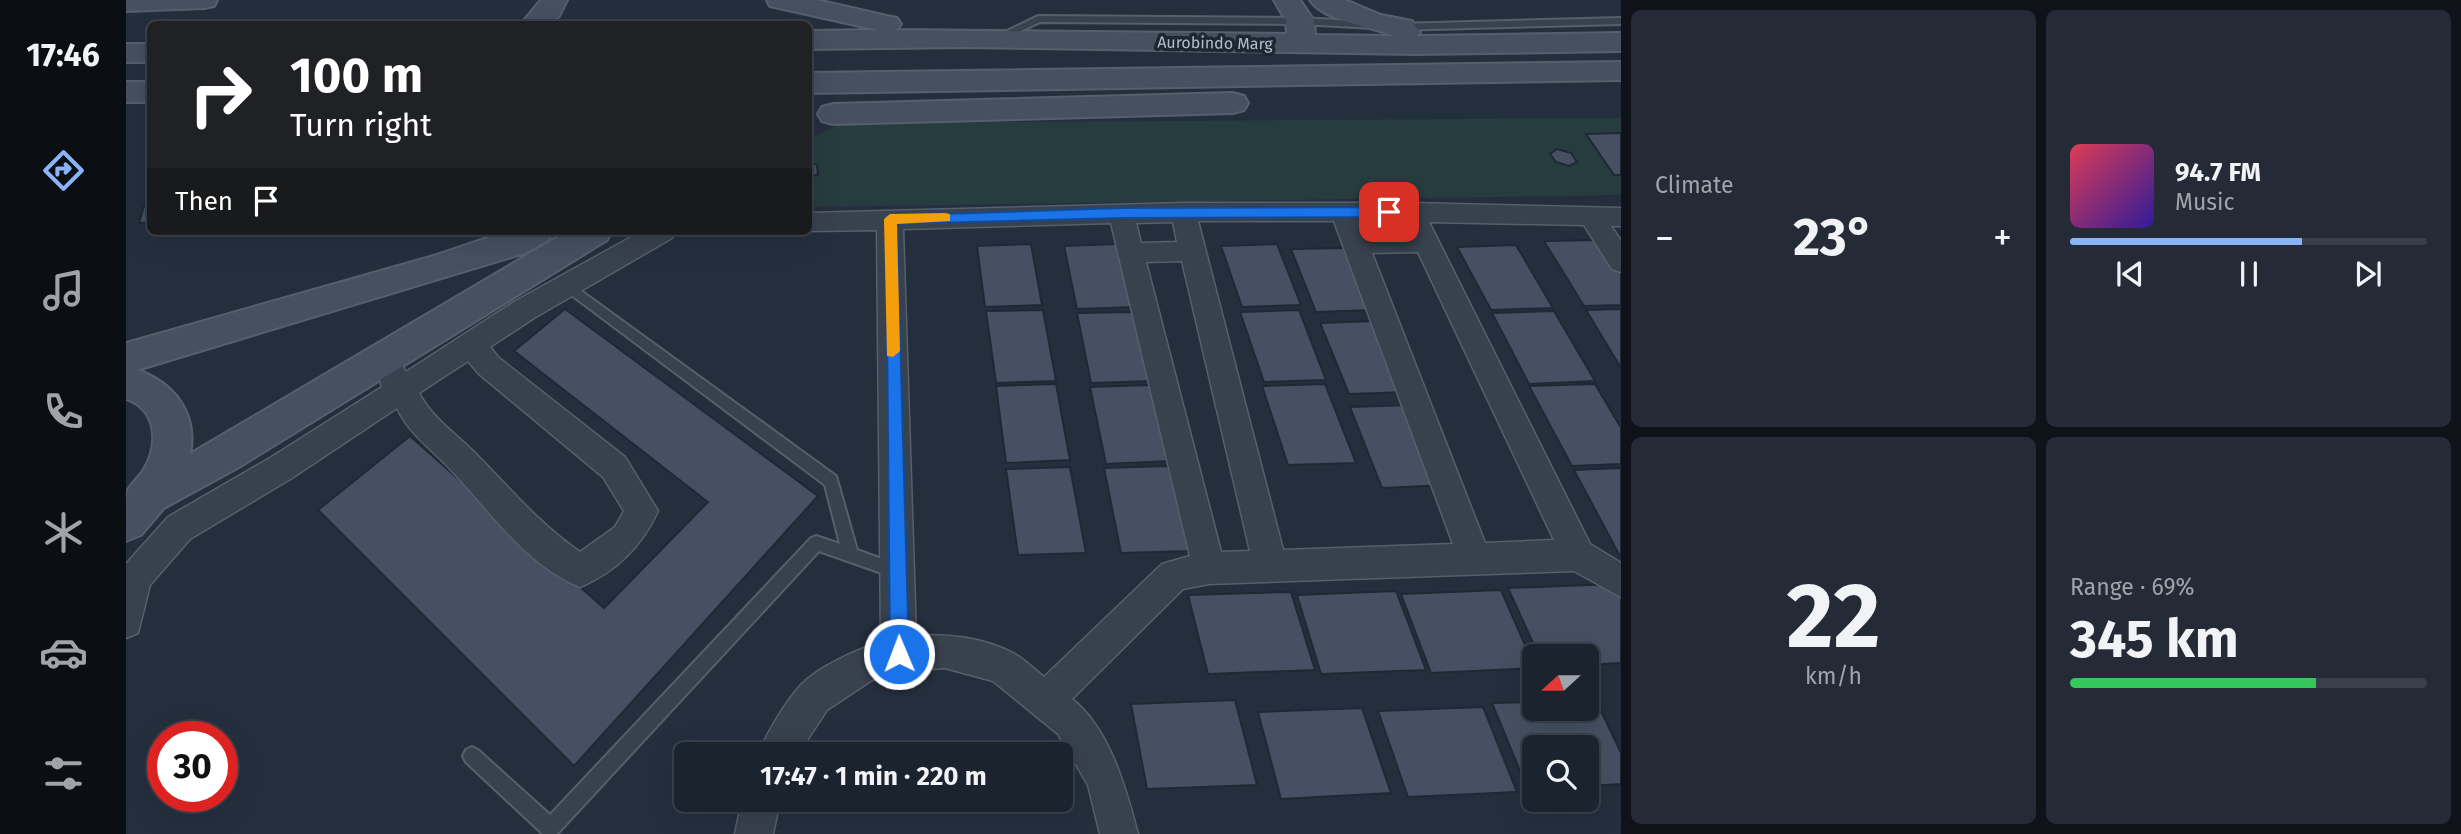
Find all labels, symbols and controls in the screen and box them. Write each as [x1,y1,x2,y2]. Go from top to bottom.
street label: Aurobindo Marg [1157,32,1274,54]
text: 17:46 [26,36,100,74]
text: 100 m [290,46,423,105]
icon: right [175,49,266,140]
text: Turn right [290,106,432,144]
icon: directions [39,146,88,195]
text: 94.7 FM [2175,157,2261,188]
text: Climate [1655,171,1734,199]
icon: arrive [247,182,285,220]
pin [1359,182,1419,242]
text: Then [175,186,233,217]
text: Music [2175,188,2235,216]
icon: arrive [1370,193,1408,231]
text: 23° [1793,206,1874,269]
text: − [1655,215,1674,261]
text: + [1993,215,2012,261]
icon: previous [2111,255,2149,293]
icon: pause [2230,255,2268,293]
icon: next [2349,255,2387,293]
icon: music [39,266,88,315]
icon: phone [39,387,88,436]
icon: climate [39,508,88,557]
text: 22 [1786,562,1881,671]
text: Range · 69% [2070,573,2195,601]
text: 345 km [2070,608,2239,671]
position arrow [862,617,936,691]
icon: car [39,628,88,677]
north arrow [1522,644,1600,721]
map controls [1522,644,1599,812]
text: km/h [1805,662,1862,690]
speed limit sign: 30 [147,721,238,812]
button: search [1522,735,1599,812]
icon: filters [39,749,88,798]
text: 17:47 · 1 min · 220 m [760,761,987,792]

